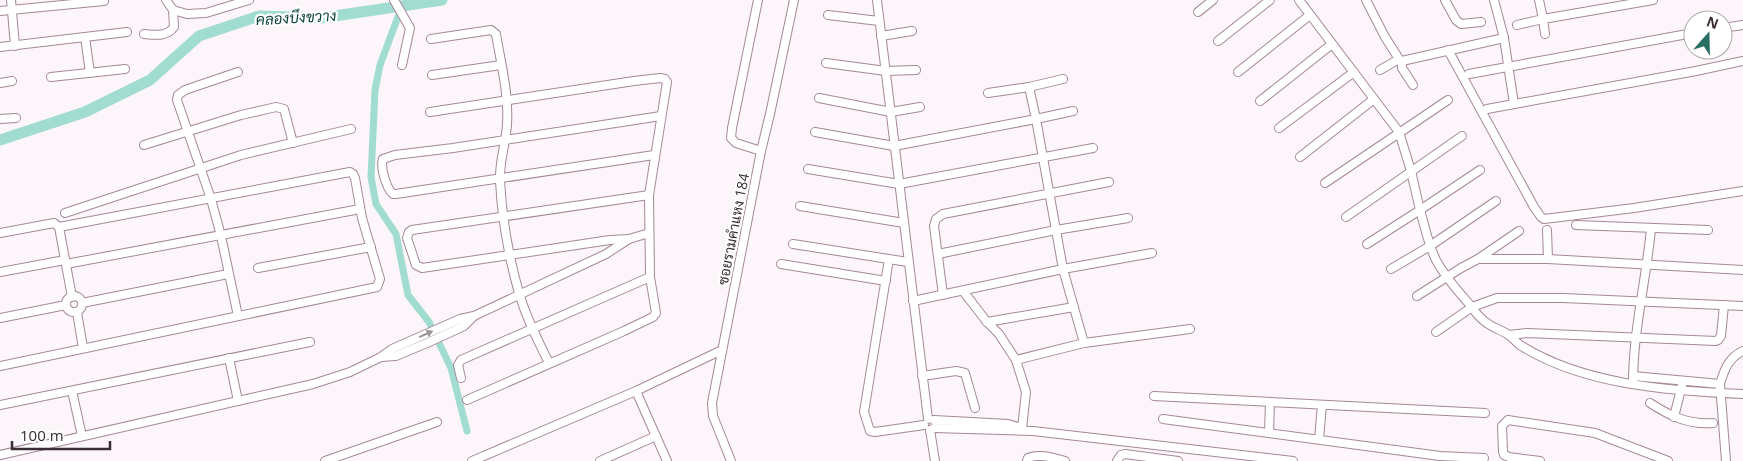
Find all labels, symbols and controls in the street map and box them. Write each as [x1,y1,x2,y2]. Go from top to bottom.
water label: คลองบึงขวาง [255,5,337,29]
north arrow [1683,10,1733,60]
text: N [1704,11,1721,33]
street label: ซอยรามคำแหง 184 [713,172,753,286]
one-way arrow [419,329,433,337]
scale bar [12,418,110,450]
text: 100 m [20,425,64,445]

